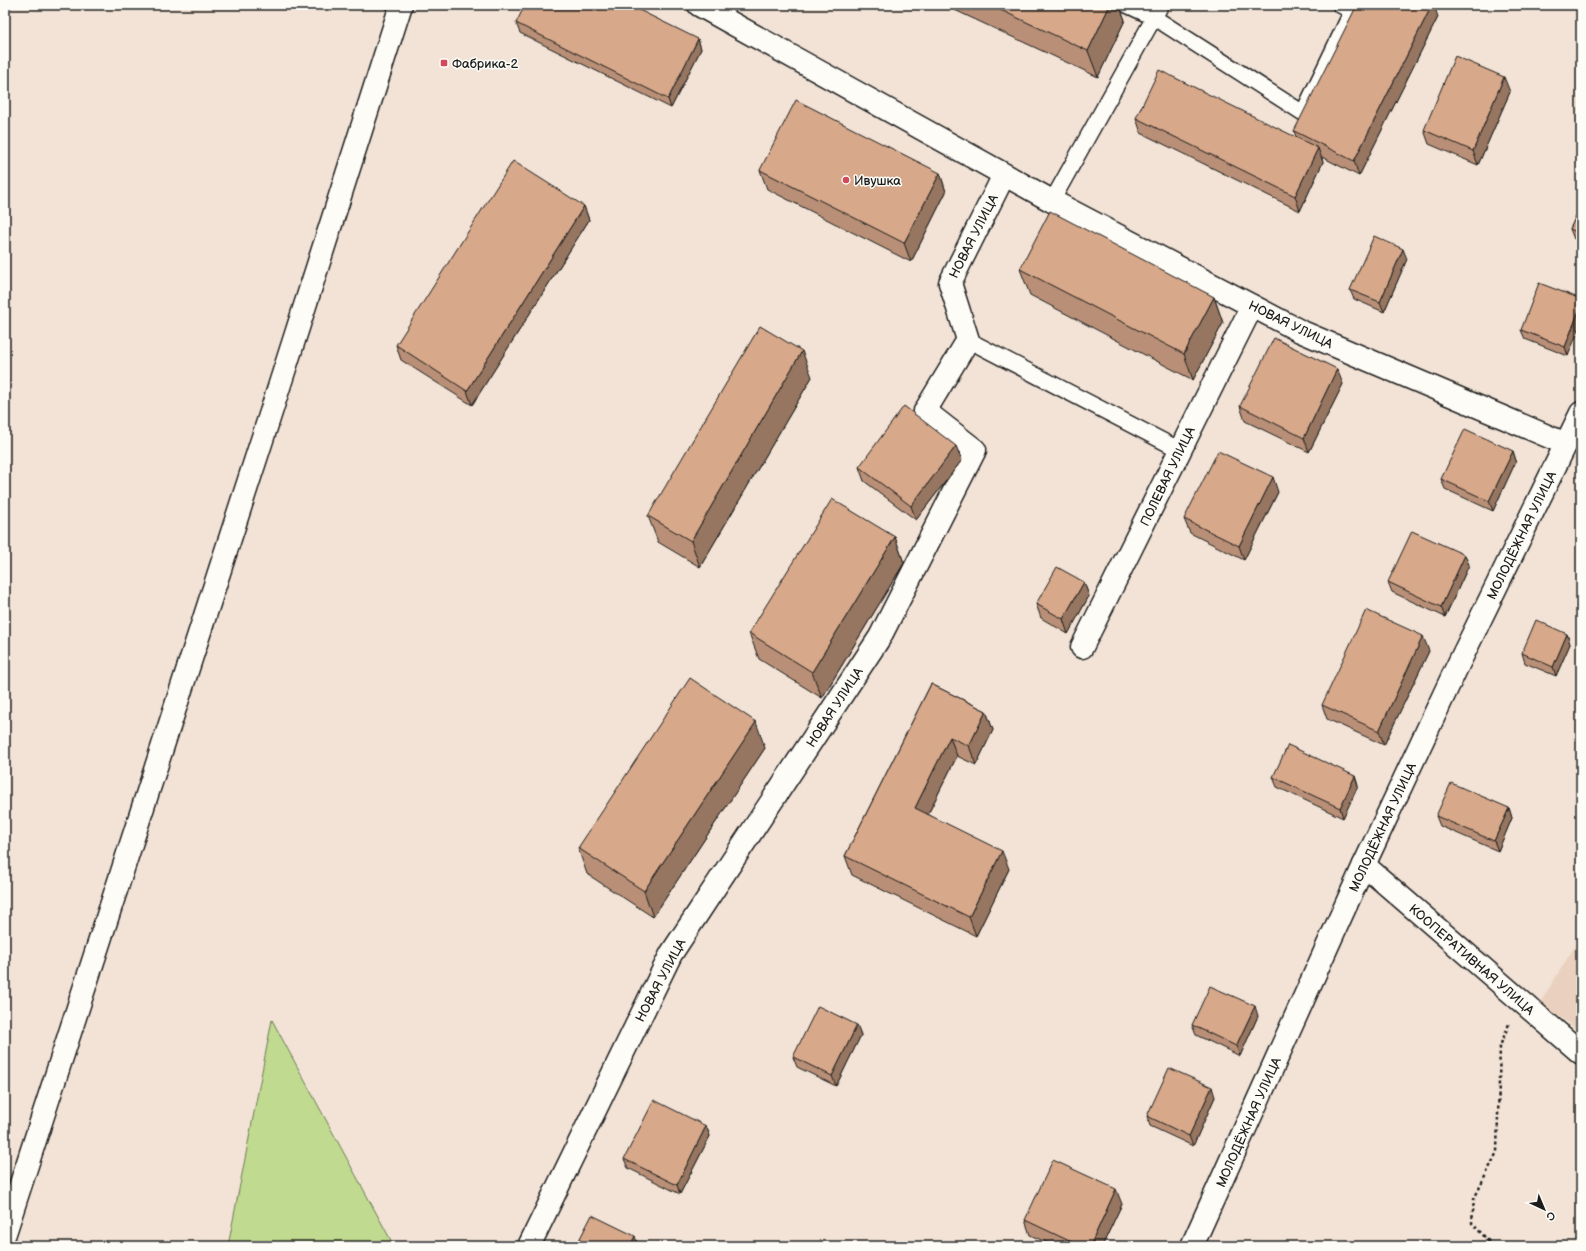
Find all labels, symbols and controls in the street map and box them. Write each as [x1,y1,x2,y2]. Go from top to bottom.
place label: Фабрика-2 [452,56,519,72]
marker: Фабрика-2 [439,58,449,68]
place label: Ивушка [854,173,901,189]
marker: Ивушка [841,175,851,185]
street label: НОВАЯ УЛИЦА [946,192,1002,281]
street label: НОВАЯ УЛИЦА [1246,298,1335,352]
street label: ПОЛЕВАЯ УЛИЦА [1137,424,1199,529]
street label: МОЛОДЁЖНАЯ УЛИЦА [1484,469,1560,602]
street label: НОВАЯ УЛИЦА [803,665,867,750]
street label: МОЛОДЁЖНАЯ УЛИЦА [1346,760,1420,895]
street label: КООПЕРАТИВНАЯ УЛИЦА [1405,901,1537,1019]
street label: НОВАЯ УЛИЦА [632,936,690,1025]
street label: МОЛОДЁЖНАЯ УЛИЦА [1213,1055,1285,1190]
north arrow [1524,1189,1564,1229]
text: С [1543,1208,1558,1223]

